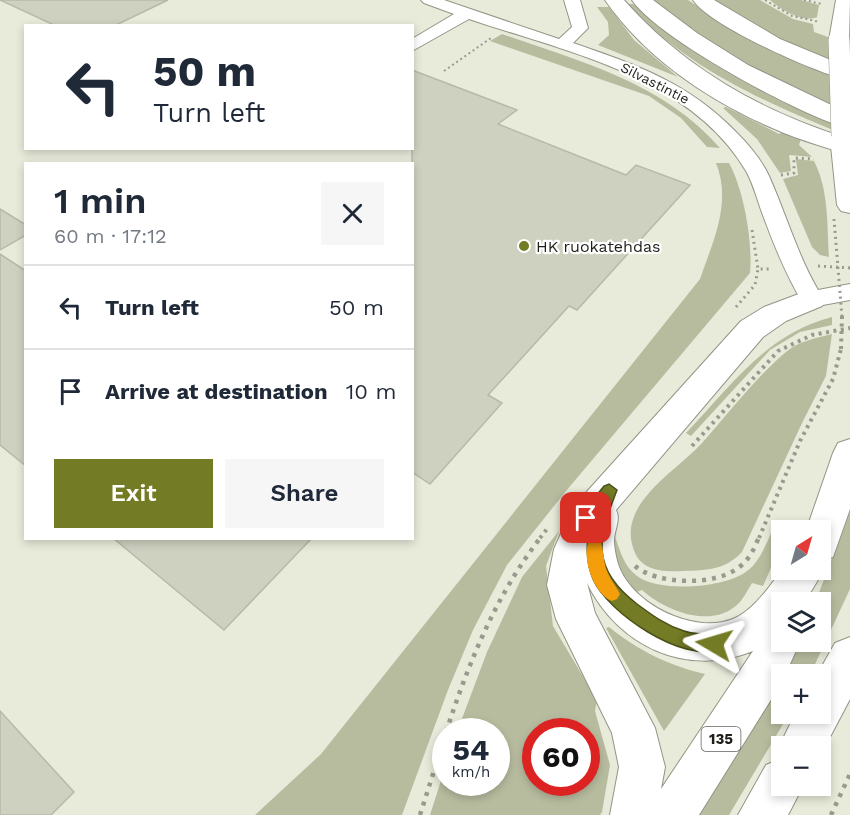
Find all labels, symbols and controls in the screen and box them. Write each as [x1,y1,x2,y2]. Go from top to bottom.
text: 50 m [153,47,256,96]
icon: left [54,48,132,126]
street label: Silvastintie [618,59,692,107]
text: Turn left [153,97,265,129]
text: 1 min [54,180,146,222]
button: close [321,182,384,245]
text: 60 m · 17:12 [54,224,167,248]
place label: HK ruokatehdas [536,237,661,256]
marker: HK ruokatehdas [517,239,531,253]
icon: left [54,291,87,324]
text: Turn left [105,295,199,320]
text: 50 m [329,295,384,320]
icon: arrive [54,375,87,408]
text: Arrive at destination [105,379,328,404]
text: 10 m [346,379,396,404]
button: Exit [54,459,213,528]
button: Share [225,459,384,528]
pin [560,492,611,543]
icon: arrive [569,501,602,534]
north arrow [771,520,831,580]
map controls [771,520,831,796]
button: layers [771,592,831,652]
position arrow [682,612,746,676]
button: + [771,664,831,724]
speed limit sign: 60 [522,718,600,796]
road number: 135 [702,727,740,751]
text: 54 [453,732,489,767]
button: − [771,736,831,796]
text: km/h [452,763,490,781]

